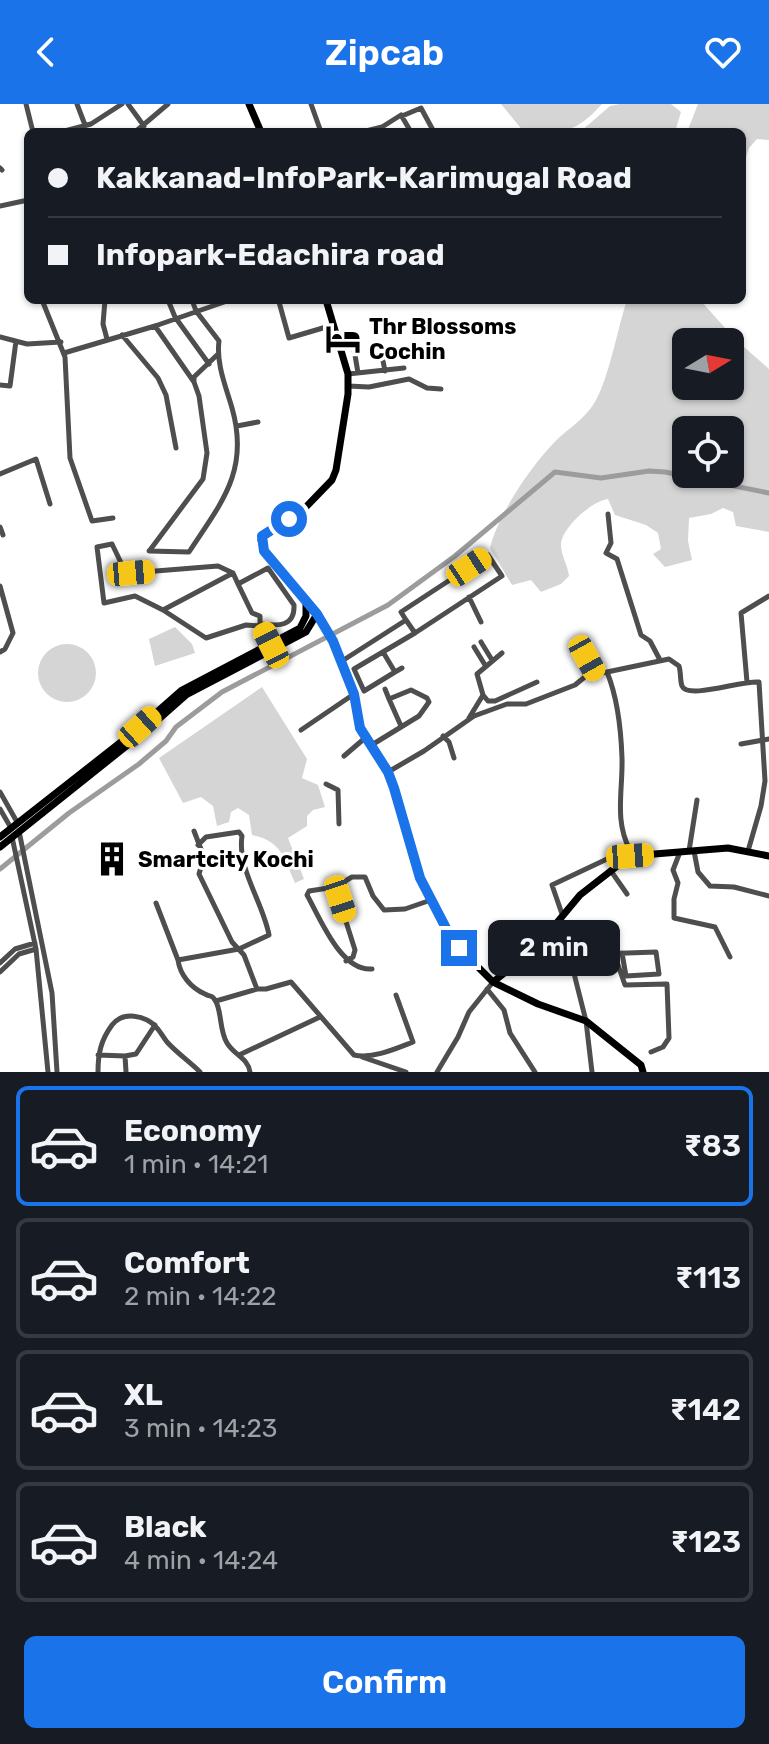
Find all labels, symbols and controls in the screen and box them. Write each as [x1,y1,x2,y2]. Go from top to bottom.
icon: back [24,30,68,74]
icon: heart [701,30,745,74]
text: Zipcab [325,31,444,74]
text: Kakkanad-InfoPark-Karimugal Road [96,160,632,196]
text: Infopark-Edachira road [96,237,445,273]
place label: Thr Blossoms Cochin [369,313,516,365]
hotel icon: Thr Blossoms Cochin [324,320,362,358]
north arrow [672,328,744,400]
map controls [672,328,744,488]
button: locate [672,416,744,488]
route start [271,501,307,537]
car [442,544,496,590]
car [106,559,156,587]
car [249,618,293,672]
car [565,631,609,685]
car [114,702,166,752]
building icon: Smartcity Kochi [93,840,131,878]
car [605,842,655,870]
place label: Smartcity Kochi [138,846,314,873]
car [321,872,359,926]
callout: 2 min [487,920,619,976]
route end [441,930,477,966]
text: 2 min [519,932,589,963]
icon: car [28,1110,100,1182]
text: Economy [124,1113,262,1149]
text: ₹83 [684,1128,741,1164]
text: 1 min · 14:21 [124,1149,268,1180]
icon: car [28,1242,100,1314]
text: Comfort [124,1245,250,1281]
text: ₹113 [675,1260,741,1296]
text: 2 min · 14:22 [124,1281,277,1312]
icon: car [28,1374,100,1446]
text: XL [124,1377,163,1413]
text: ₹142 [670,1392,741,1428]
text: 3 min · 14:23 [124,1413,277,1444]
icon: car [28,1506,100,1578]
text: Black [124,1509,207,1545]
text: ₹123 [670,1524,741,1560]
text: 4 min · 14:24 [124,1545,278,1576]
button: Confirm [24,1636,745,1728]

